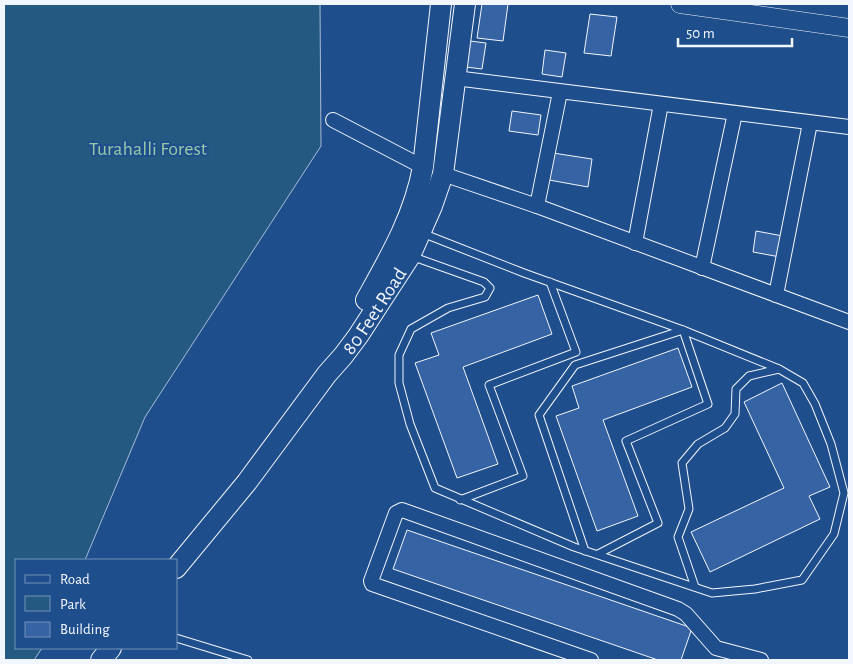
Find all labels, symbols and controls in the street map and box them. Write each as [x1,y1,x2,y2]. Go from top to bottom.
scale bar [678,15,792,47]
text: 50 m [686,26,715,41]
park label: Turahalli Forest [89,139,208,159]
street label: 80 Feet Road [339,264,411,358]
legend [15,559,178,649]
text: Road [60,572,90,587]
text: Park [60,597,86,612]
text: Building [60,622,110,637]

